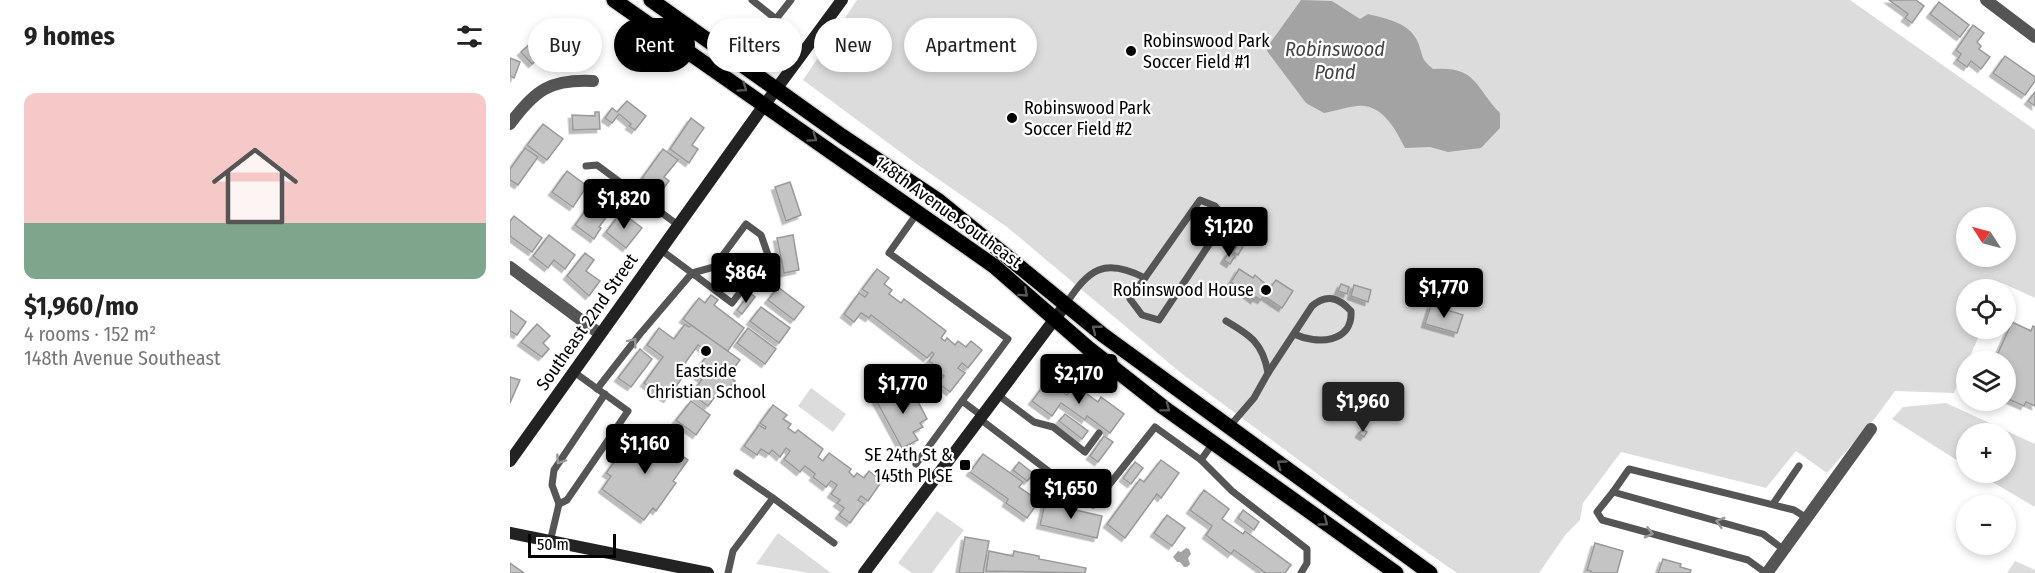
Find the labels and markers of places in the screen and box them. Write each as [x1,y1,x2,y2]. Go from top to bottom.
place label: Robinswood Park Soccer Field #1 [1143,30,1270,73]
marker: Robinswood Park Soccer Field #1 [1124,44,1138,58]
place label: Robinswood Park Soccer Field #2 [1024,97,1151,140]
marker: Robinswood Park Soccer Field #2 [1005,111,1019,125]
pin: $1,820 [575,179,673,230]
pin: $1,120 [1180,207,1278,258]
pin: $864 [710,253,782,304]
pin: $1,770 [1395,268,1493,319]
place label: Robinswood House [1113,279,1254,301]
marker: Robinswood House [1259,283,1273,297]
marker: Eastside Christian School [699,344,713,358]
pin: $2,170 [1030,354,1128,405]
place label: Eastside Christian School [646,360,766,403]
pin: $1,770 [854,364,952,415]
pin: $1,960 [1314,382,1412,433]
pin: $1,160 [596,424,694,475]
place label: SE 24th St & 145th Pl SE [864,444,953,487]
marker: SE 24th St & 145th Pl SE [958,458,972,472]
pin: $1,650 [1022,469,1120,520]

